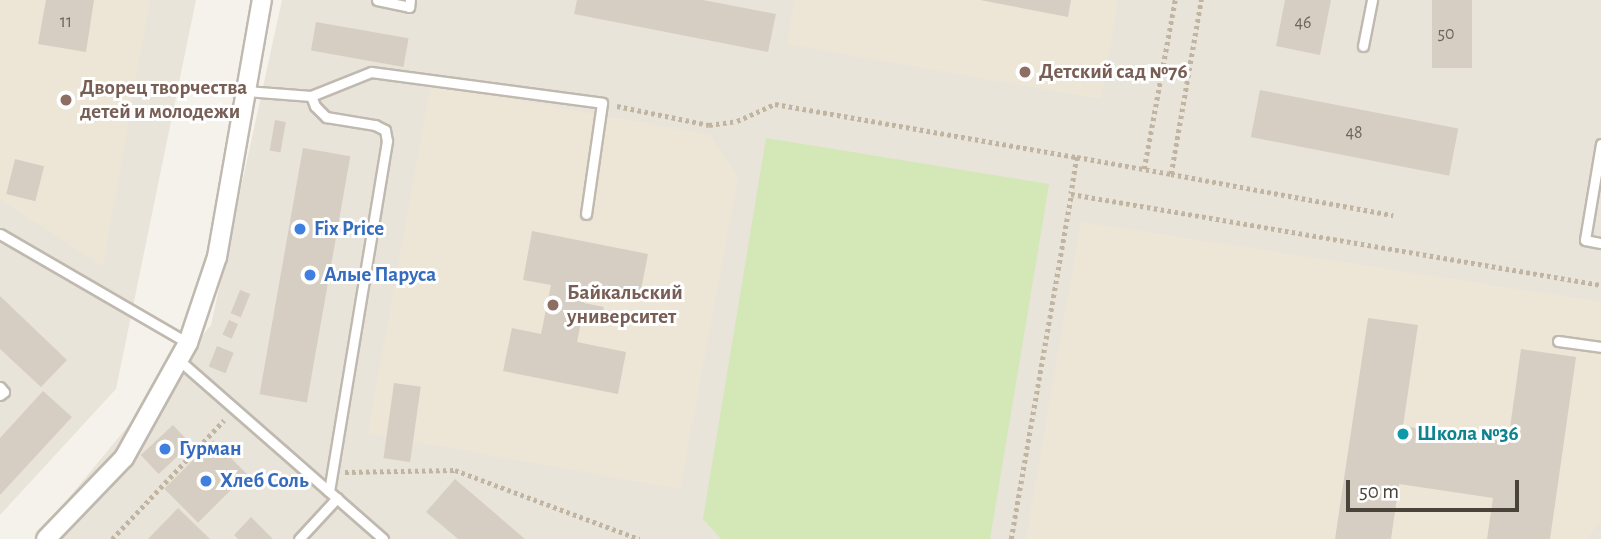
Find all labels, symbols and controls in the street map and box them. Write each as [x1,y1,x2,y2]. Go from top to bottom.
house number: 11 [60,11,72,33]
house number: 46 [1294,12,1312,34]
house number: 50 [1437,23,1455,45]
place label: Детский сад №76 [1039,59,1188,85]
marker: Детский сад №76 [1017,64,1033,80]
place label: Дворец творчества детей и молодежи [80,75,247,125]
marker: Дворец творчества детей и молодежи [58,92,74,108]
house number: 48 [1345,122,1363,144]
place label: Fix Price [314,216,384,242]
marker: Fix Price [292,221,308,237]
place label: Алые Паруса [324,262,436,288]
marker: Алые Паруса [302,267,318,283]
place label: Байкальский университет [567,280,683,330]
marker: Байкальский университет [545,297,561,313]
place label: Школа №36 [1417,421,1519,447]
marker: Школа №36 [1395,426,1411,442]
place label: Гурман [179,436,241,462]
marker: Гурман [157,441,173,457]
scale bar [1349,466,1522,510]
place label: Хлеб Соль [220,468,309,494]
marker: Хлеб Соль [198,473,214,489]
text: 50 m [1359,481,1399,502]

